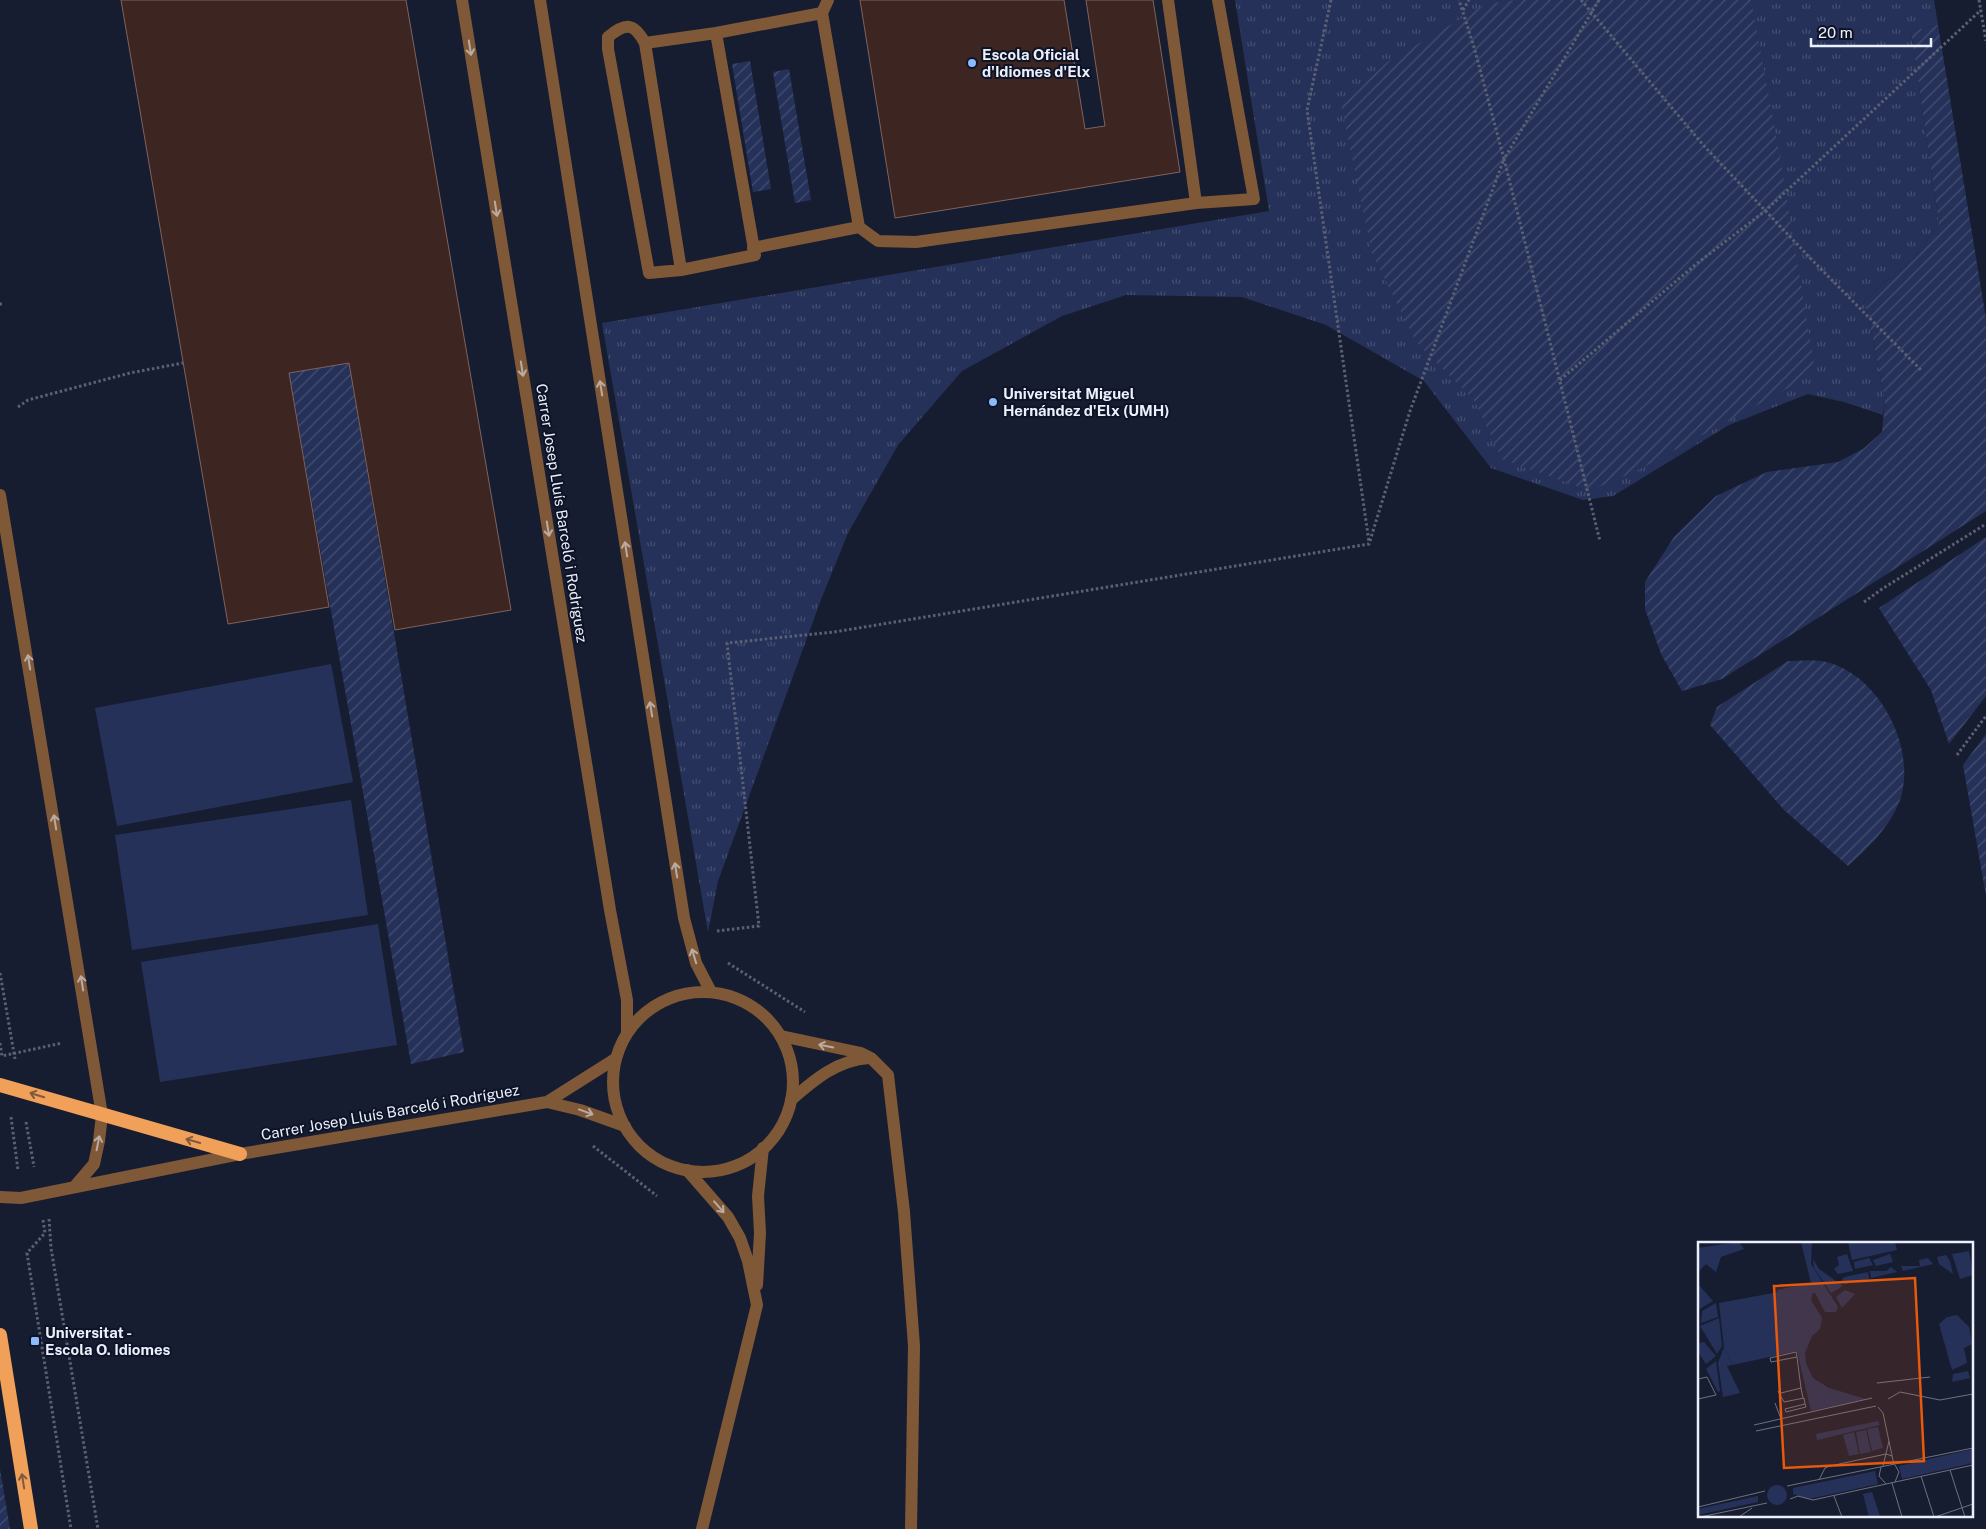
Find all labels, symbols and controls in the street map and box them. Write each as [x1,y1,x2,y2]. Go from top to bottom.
scale bar [1811,15,1931,47]
text: 20 m [1818,24,1853,41]
one-way arrow [465,40,475,56]
place label: Escola Oficial d'Idiomes d'Elx [982,46,1091,80]
marker: Escola Oficial d'Idiomes d'Elx [966,57,978,69]
one-way arrow [491,200,501,216]
one-way arrow [517,361,527,377]
one-way arrow [595,381,605,397]
street label: Carrer Josep Lluís Barceló i Rodríguez [533,382,591,644]
place label: Universitat Miguel Hernández d'Elx (UMH) [1003,385,1169,419]
marker: Universitat Miguel Hernández d'Elx (UMH) [987,396,999,408]
one-way arrow [543,521,553,537]
one-way arrow [621,541,631,557]
one-way arrow [23,655,33,671]
one-way arrow [646,702,656,718]
one-way arrow [50,815,60,831]
one-way arrow [671,862,681,878]
one-way arrow [689,949,699,965]
one-way arrow [76,975,86,991]
one-way arrow [819,1041,835,1051]
street label: Carrer Josep Lluís Barceló i Rodríguez [259,1081,521,1143]
one-way arrow [29,1090,45,1100]
one-way arrow [578,1108,594,1117]
one-way arrow [94,1136,104,1152]
one-way arrow [185,1136,201,1146]
one-way arrow [714,1200,725,1213]
inset map [1698,1242,1974,1516]
place label: Universitat - Escola O. Idiomes [45,1324,171,1358]
marker: Universitat - Escola O. Idiomes [29,1335,41,1347]
one-way arrow [18,1473,28,1489]

